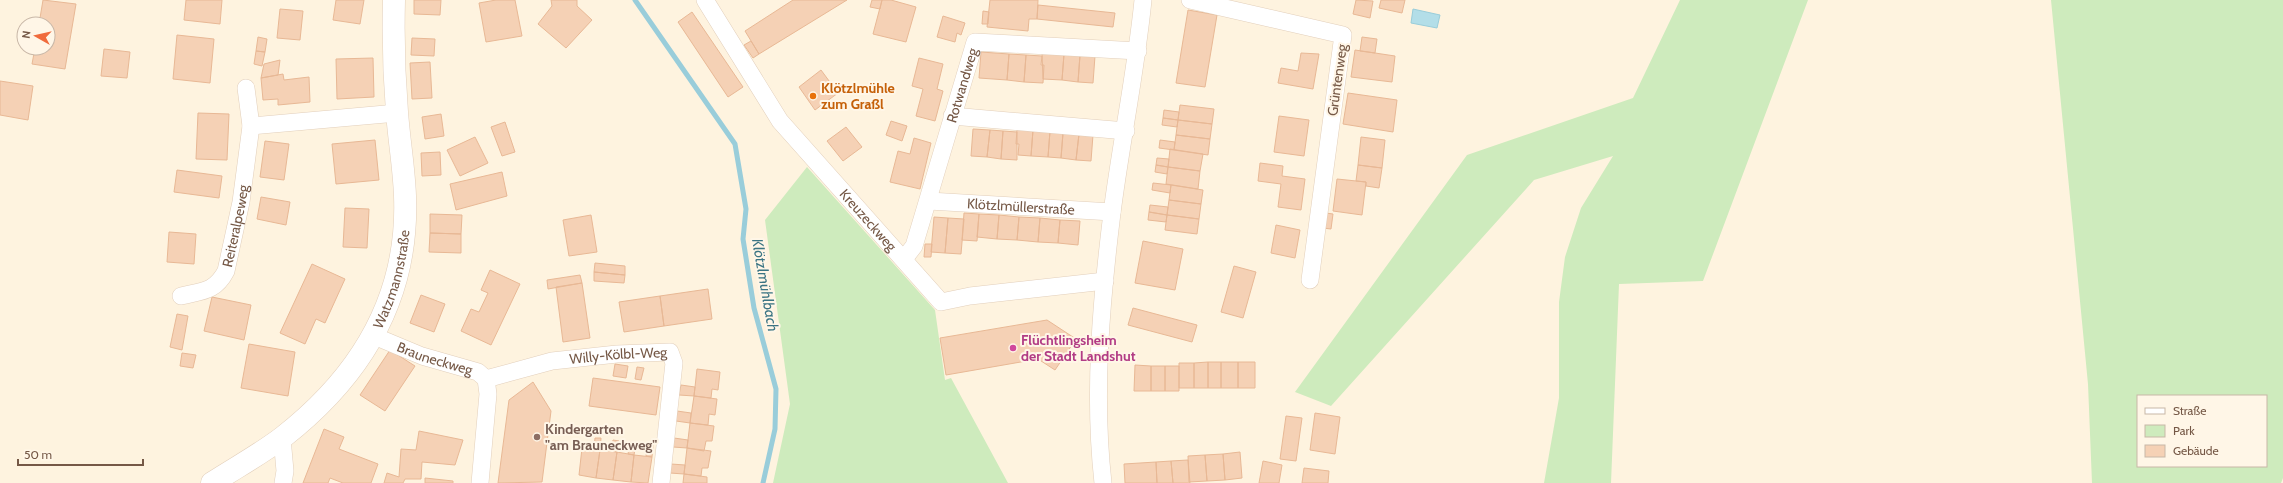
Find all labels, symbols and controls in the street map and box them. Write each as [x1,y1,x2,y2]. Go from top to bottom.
north arrow [16,16,56,56]
text: N [19,30,34,39]
street label: Grüntenweg [1323,42,1351,117]
street label: Rotwandweg [942,45,982,125]
place label: Klötzlmühle zum Graßl [821,79,895,113]
marker: Klötzlmühle zum Graßl [808,91,818,101]
street label: Reiteralpeweg [218,183,252,269]
street label: Kreuzeckweg [836,185,901,256]
street label: Klötzlmüllerstraße [966,194,1075,219]
street label: Watzmannstraße [369,229,413,331]
water label: Klötzlmühlbach [748,237,782,333]
place label: Flüchtlingsheim der Stadt Landshut [1021,331,1136,365]
street label: Brauneckweg [394,338,476,379]
street label: Willy-Kölbl-Weg [569,343,669,368]
marker: Flüchtlingsheim der Stadt Landshut [1008,343,1018,353]
legend [2137,395,2267,467]
text: Straße [2173,403,2206,418]
place label: Kindergarten "am Brauneckweg" [545,420,657,454]
text: Park [2173,423,2195,438]
marker: Kindergarten "am Brauneckweg" [532,432,542,442]
scale bar [18,441,143,467]
text: Gebäude [2173,443,2219,458]
text: 50 m [24,447,52,462]

